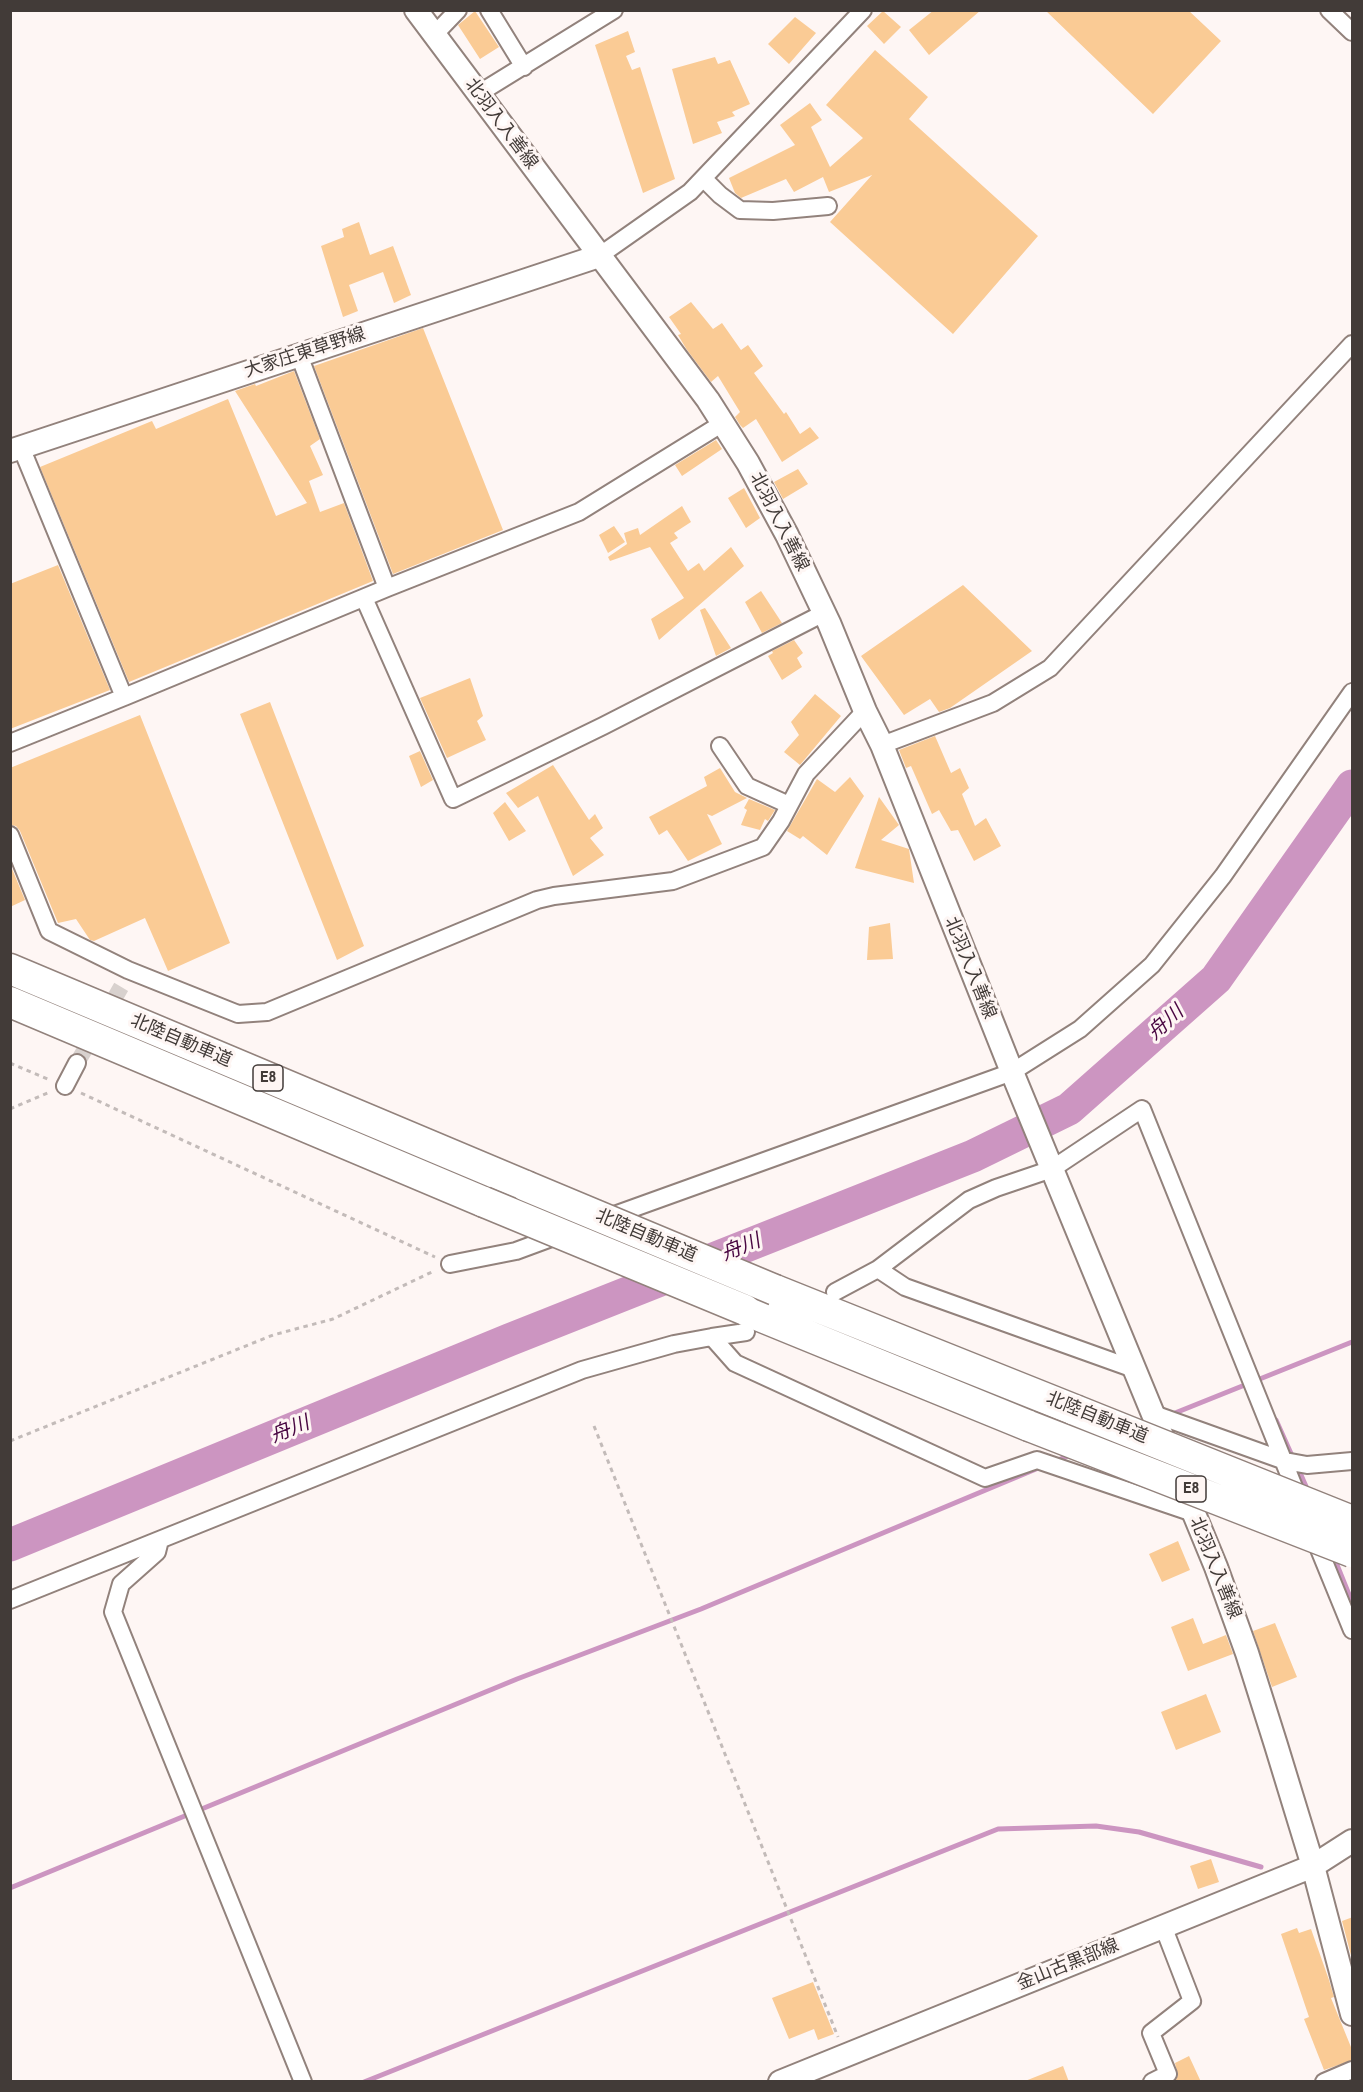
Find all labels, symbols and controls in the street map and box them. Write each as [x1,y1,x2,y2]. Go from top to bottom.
street label: 北羽入入善線 [460,74,542,174]
street label: 大家庄東草野線 [242,323,368,383]
street label: 北羽入入善線 [745,469,813,575]
street label: 北羽入入善線 [940,914,1000,1022]
water label: 舟川 [1143,1001,1189,1045]
street label: 北陸自動車道 [127,1010,235,1072]
road number: E8 [253,1065,283,1091]
street label: 北陸自動車道 [592,1205,700,1267]
water label: 舟川 [718,1229,764,1267]
street label: 北陸自動車道 [1043,1388,1151,1448]
water label: 舟川 [267,1411,313,1449]
road number: E8 [1176,1476,1206,1502]
street label: 北羽入入善線 [1185,1514,1245,1622]
street label: 金山古黒部線 [1014,1935,1122,1995]

